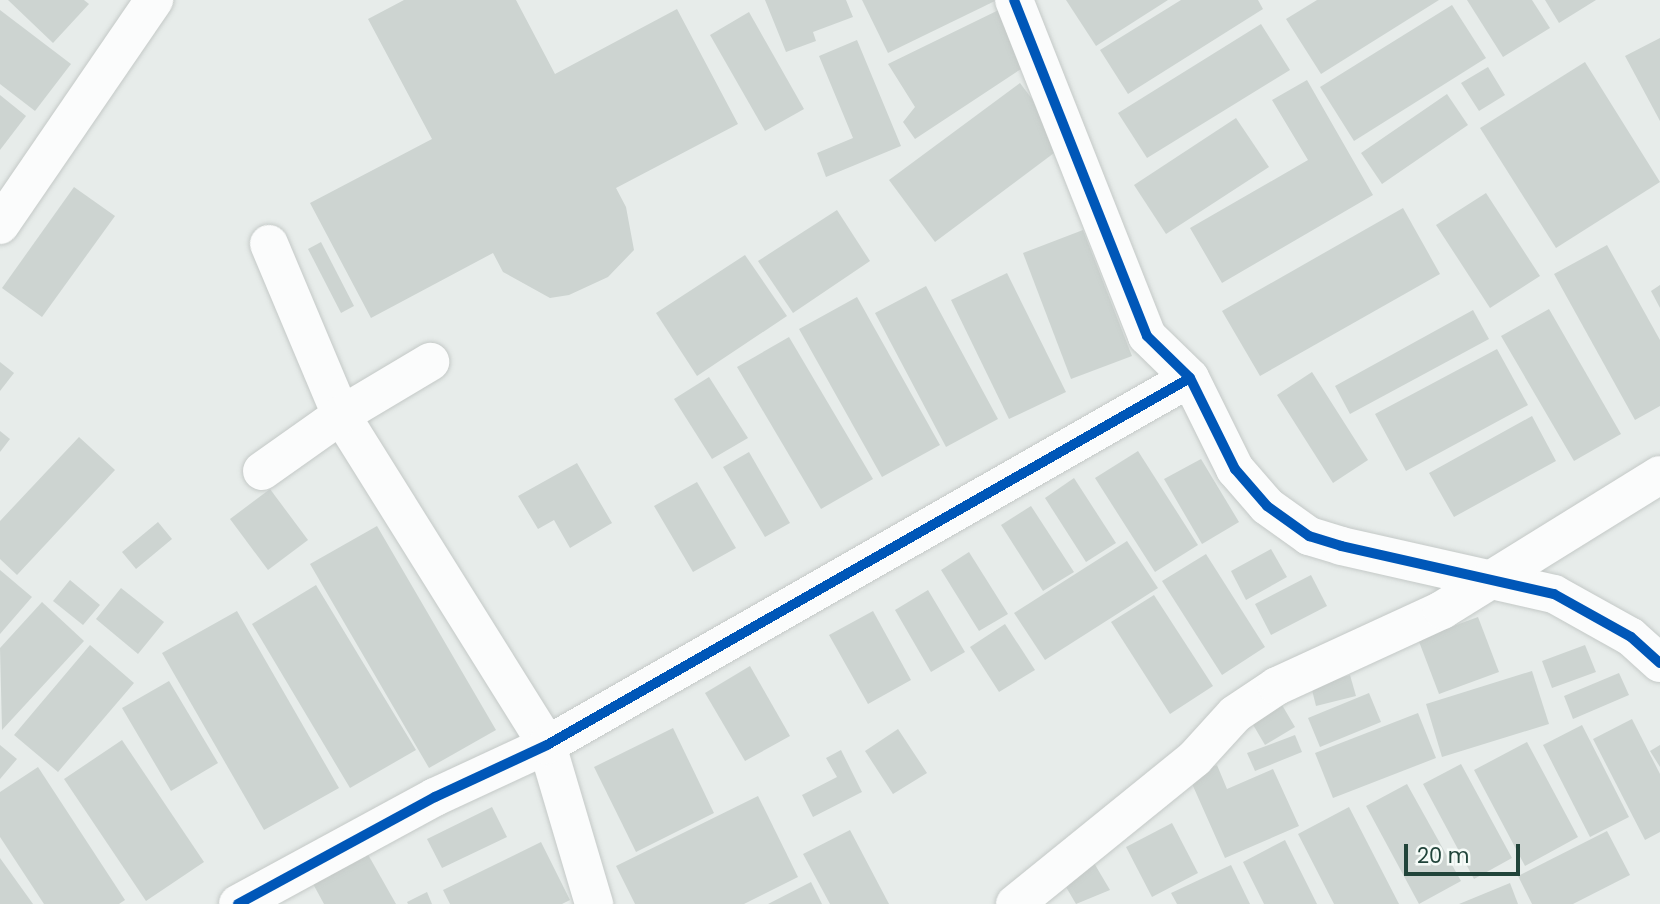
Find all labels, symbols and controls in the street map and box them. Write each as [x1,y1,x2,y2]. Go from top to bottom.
scale bar [1408,830,1524,874]
text: 20 m [1417,841,1470,870]

